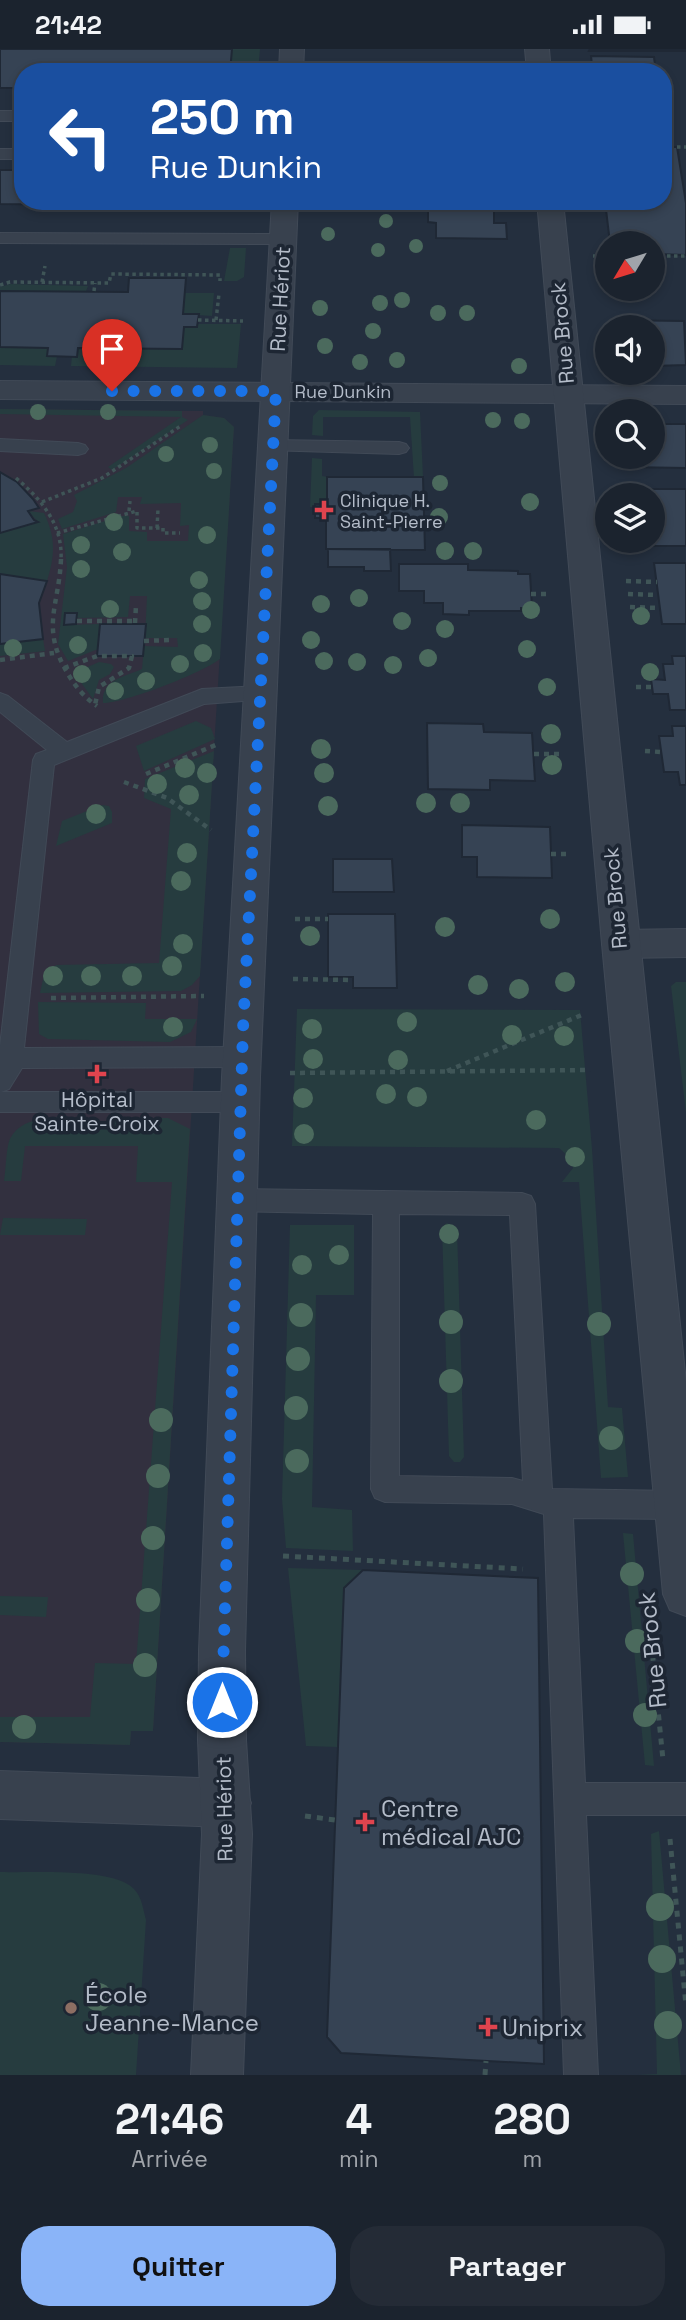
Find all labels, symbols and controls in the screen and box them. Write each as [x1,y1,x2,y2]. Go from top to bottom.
text: 21:42 [35,8,102,42]
text: 250 m [150,86,295,148]
icon: left [35,91,126,182]
text: Rue Dunkin [150,147,322,187]
north arrow [595,231,665,301]
map controls [595,231,665,553]
street label: Rue Hériot [264,246,296,352]
street label: Rue Brock [544,281,580,385]
button: sound [595,315,665,385]
pin [82,319,142,391]
icon: arrive [93,330,131,368]
street label: Rue Dunkin [295,380,391,403]
button: search [595,399,665,469]
button: layers [595,483,665,553]
place label: Clinique H. Saint-Pierre [340,489,443,533]
marker: Clinique H. Saint-Pierre [314,500,334,520]
street label: Rue Brock [597,846,633,950]
marker: Hôpital Sainte-Croix [87,1064,107,1084]
place label: Hôpital Sainte-Croix [34,1086,160,1137]
street label: Rue Brock [630,1590,674,1710]
position arrow [185,1665,259,1739]
street label: Rue Hériot [210,1756,238,1862]
place label: Centre médical AJC [381,1793,522,1852]
marker: Centre médical AJC [355,1812,375,1832]
place label: École Jeanne-Mance [85,1979,259,2038]
marker: École Jeanne-Mance [63,2000,79,2016]
place label: Uniprix [502,2012,583,2043]
marker: Uniprix [480,2019,496,2035]
text: 21:46 [115,2093,224,2146]
text: 4 [345,2093,372,2146]
text: 280 [494,2093,571,2146]
text: Arrivée [131,2144,208,2174]
text: min [339,2144,379,2174]
text: m [522,2144,542,2174]
button: Quitter [21,2226,336,2306]
button: Partager [350,2226,665,2306]

